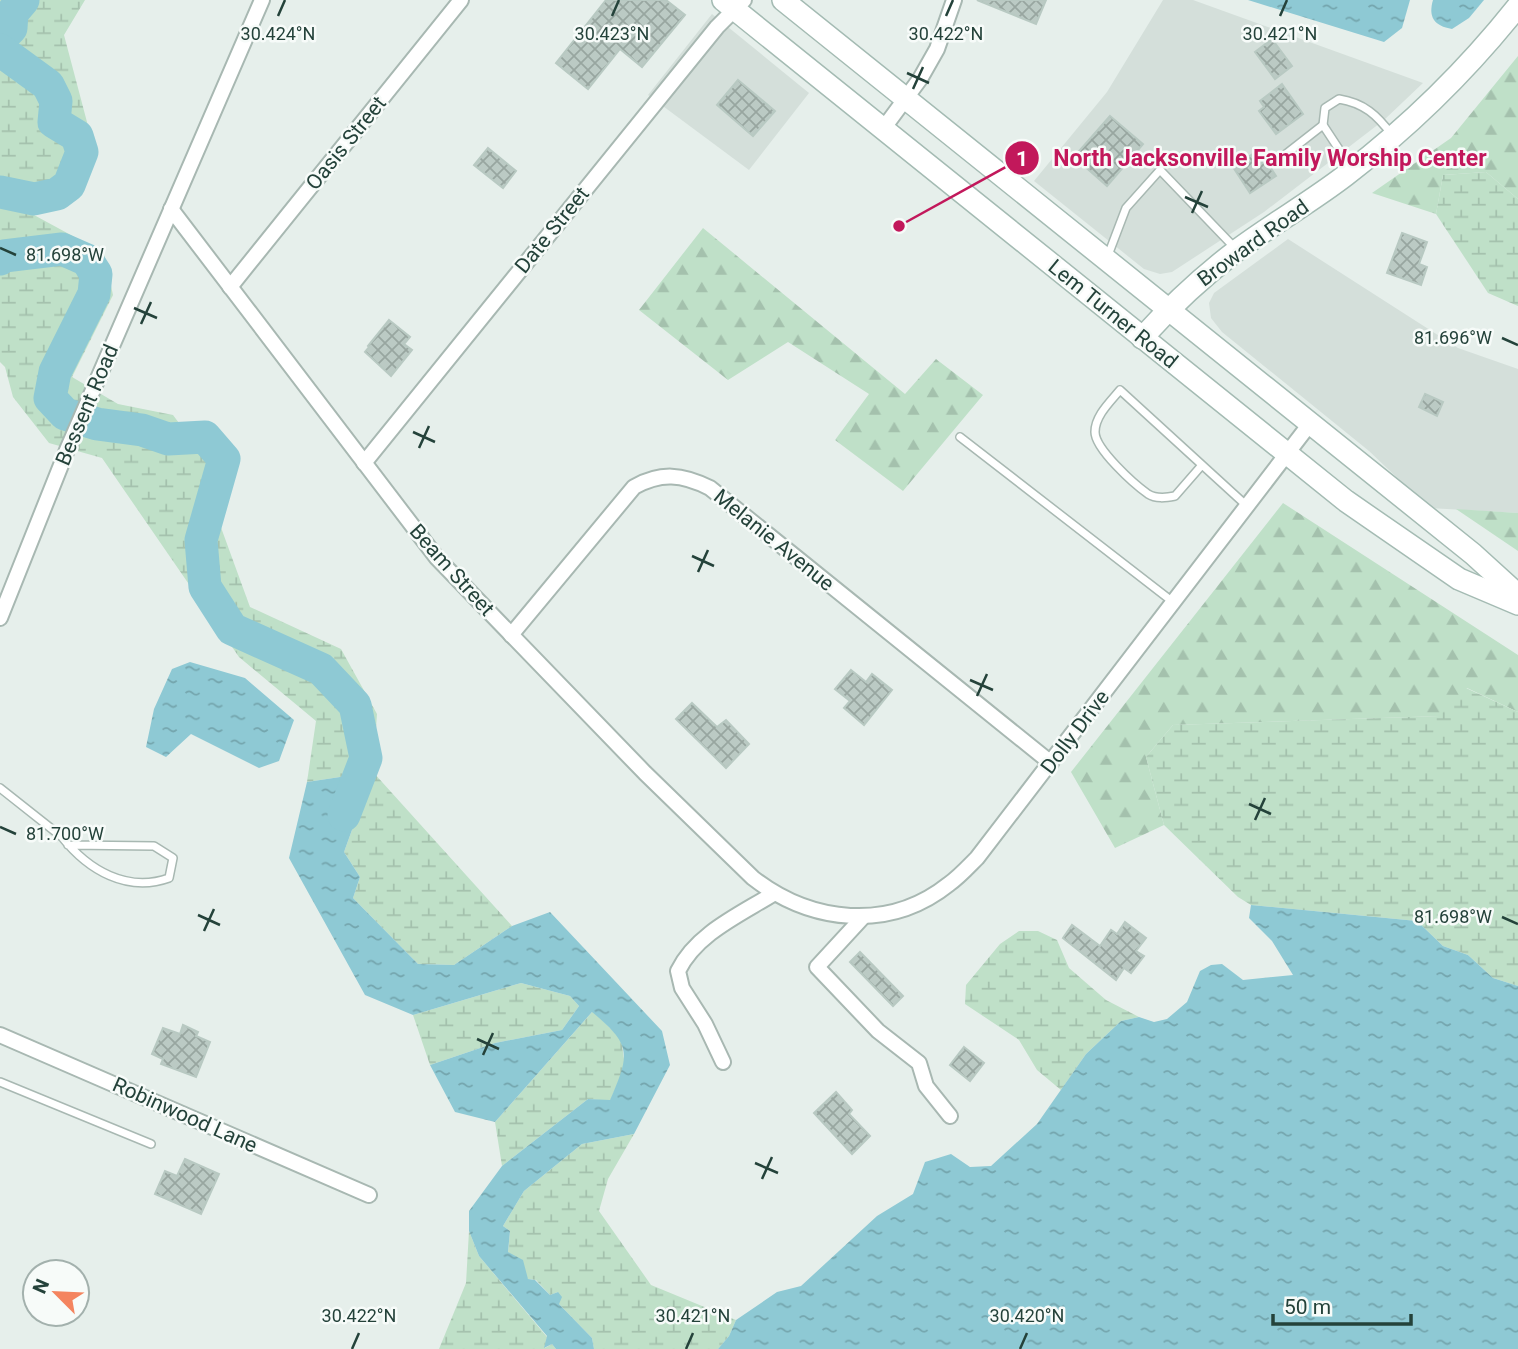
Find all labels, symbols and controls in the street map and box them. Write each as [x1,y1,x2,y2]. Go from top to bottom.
text: 30.424°N [241,23,315,44]
text: 30.423°N [575,23,649,44]
text: 30.422°N [909,23,983,44]
text: 30.421°N [1243,23,1317,44]
street label: Oasis Street [301,91,391,195]
callout: North Jacksonville Family Worship Center [1005,136,1501,180]
text: North Jacksonville Family Worship Center [1053,145,1487,172]
text: 1 [1016,147,1028,171]
street label: Date Street [510,182,594,278]
street label: Broward Road [1193,195,1313,291]
text: 81.698°W [26,244,104,265]
street label: Lem Turner Road [1044,255,1182,373]
text: 81.696°W [1414,327,1492,348]
street label: Bessent Road [51,341,123,469]
street label: Melanie Avenue [709,484,839,596]
street label: Beam Street [405,519,499,621]
street label: Dolly Drive [1036,686,1114,778]
text: 81.700°W [26,823,104,844]
text: 81.698°W [1414,906,1492,927]
street label: Robinwood Lane [109,1072,261,1158]
north arrow [21,1258,91,1328]
text: N [28,1275,54,1297]
scale bar [1273,1282,1411,1326]
text: 50 m [1284,1295,1331,1319]
text: 30.422°N [322,1305,396,1326]
text: 30.421°N [656,1305,730,1326]
text: 30.420°N [990,1305,1064,1326]

